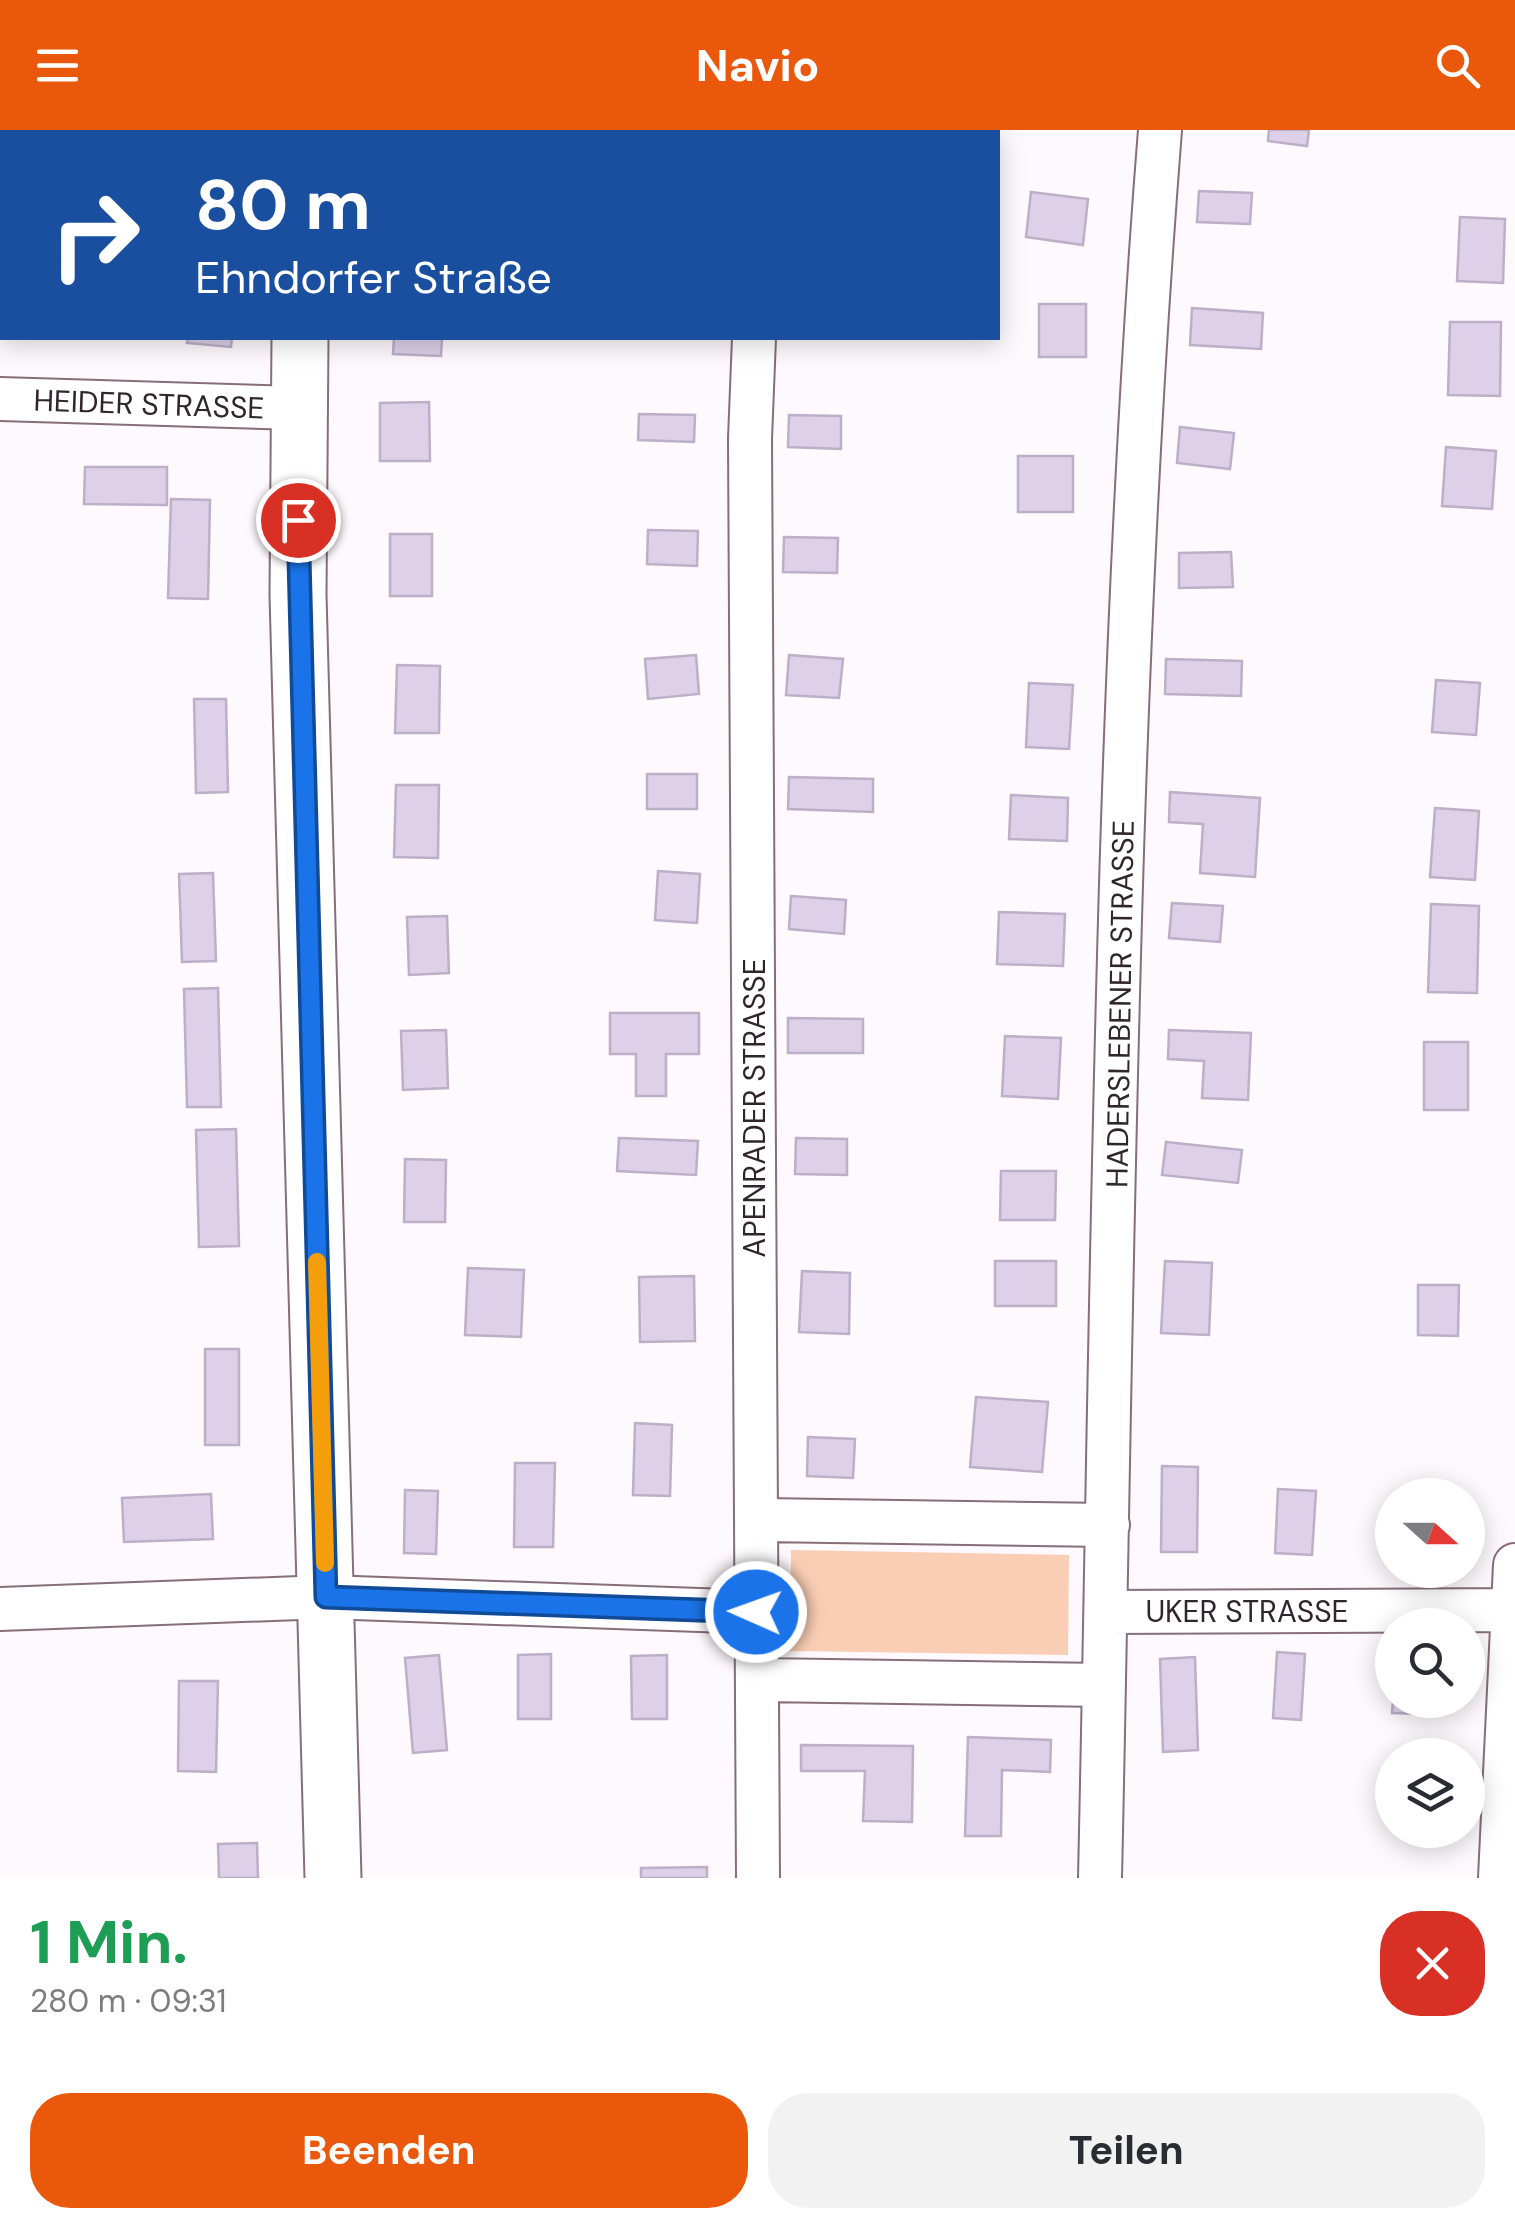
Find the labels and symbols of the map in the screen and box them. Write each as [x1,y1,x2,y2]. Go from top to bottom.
street label: HEIDER STRASSE [33,380,265,428]
pin [256,478,341,563]
street label: HADERSLEBENER STRASSE [1097,820,1143,1188]
street label: APENRADER STRASSE [735,958,774,1258]
north arrow [1375,1478,1485,1588]
position arrow [704,1560,808,1664]
street label: UKER STRASSE [1145,1592,1349,1631]

